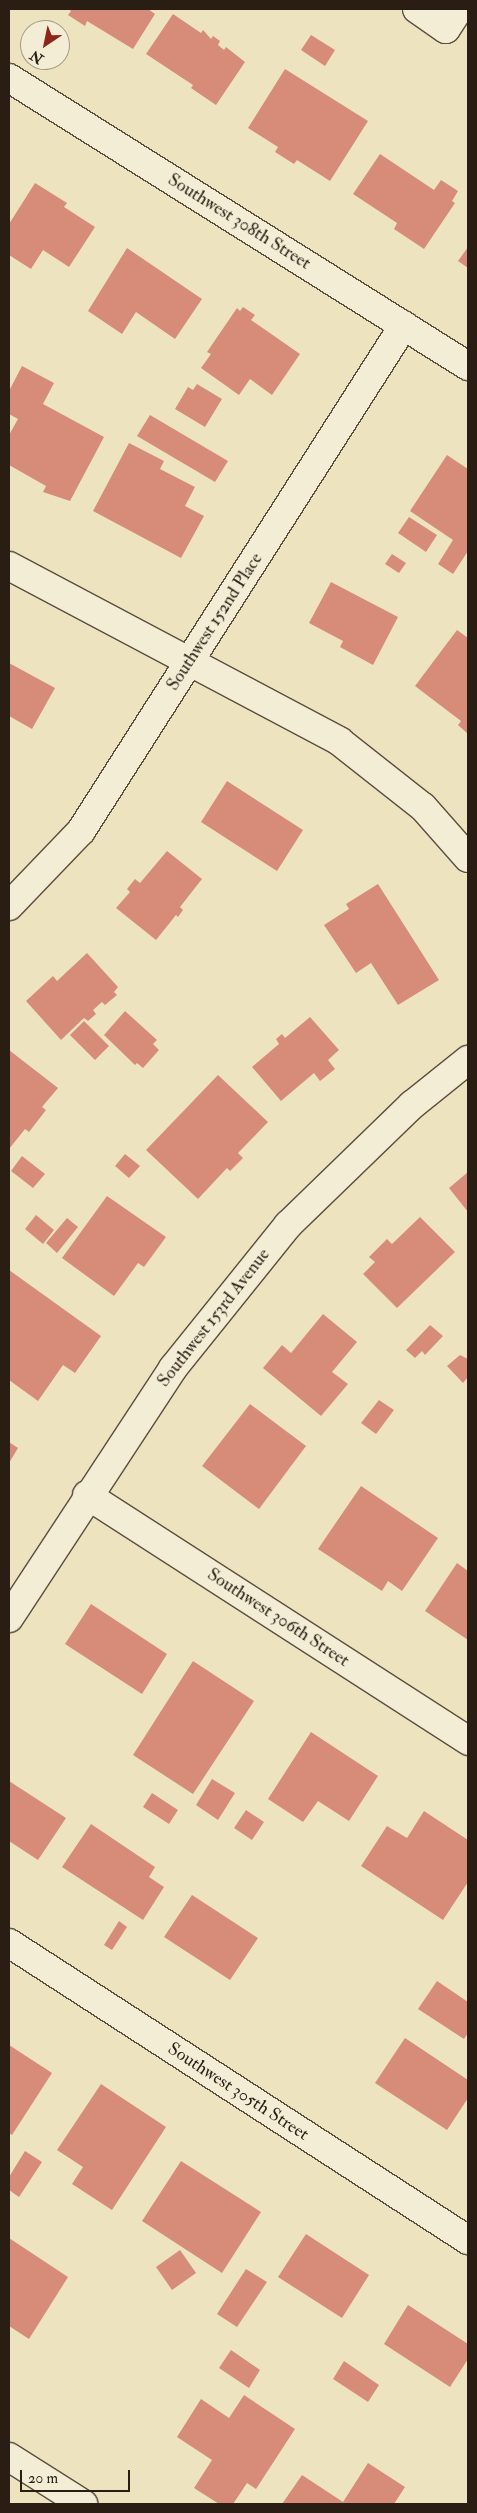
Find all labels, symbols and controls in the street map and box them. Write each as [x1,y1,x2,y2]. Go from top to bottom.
north arrow [20,20,70,70]
text: N [27,46,47,68]
street label: Southwest 308th Street [164,169,314,275]
street label: Southwest 152nd Place [162,549,268,695]
street label: Southwest 153rd Avenue [153,1244,275,1392]
street label: Southwest 306th Street [203,1564,353,1672]
street label: Southwest 305th Street [163,2038,313,2146]
scale bar [22,2460,132,2492]
text: 20 m [28,2469,58,2488]

